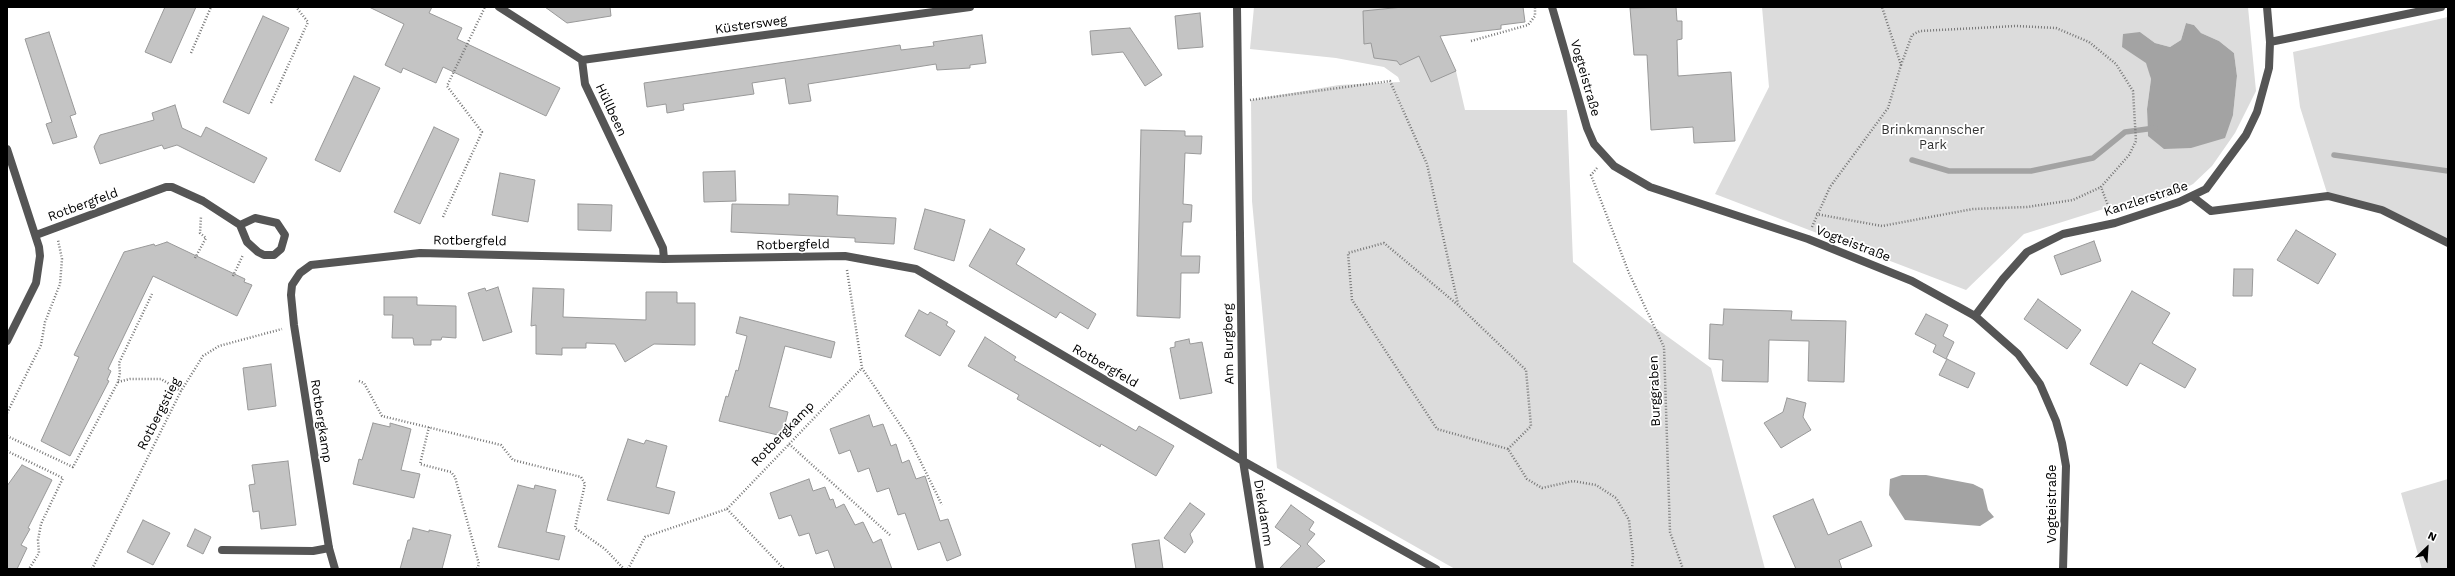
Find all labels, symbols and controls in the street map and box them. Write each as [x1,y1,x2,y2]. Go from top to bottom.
street label: Küstersweg [714,12,788,38]
street label: Vogteistraße [1567,38,1603,118]
street label: Hüllbeen [592,81,630,139]
park label: Brinkmannscher Park [1881,122,1985,153]
street label: Kanzlerstraße [2102,178,2190,220]
street label: Rotbergfeld [46,185,120,225]
street label: Vogteistraße [1813,223,1893,265]
street label: Rotbergfeld [433,233,507,249]
street label: Rotbergfeld [756,237,830,253]
street label: Am Burgberg [1220,303,1238,385]
street label: Rotbergfeld [1069,341,1141,391]
street label: Burggraben [1646,355,1664,427]
street label: Rotbergstieg [134,375,184,453]
street label: Rotbergkamp [307,378,335,464]
street label: Rotbergkamp [748,398,818,470]
street label: Vogteistraße [2044,464,2060,544]
street label: Diekdamm [1250,478,1276,548]
north arrow [2407,528,2447,568]
text: N [2426,529,2439,544]

